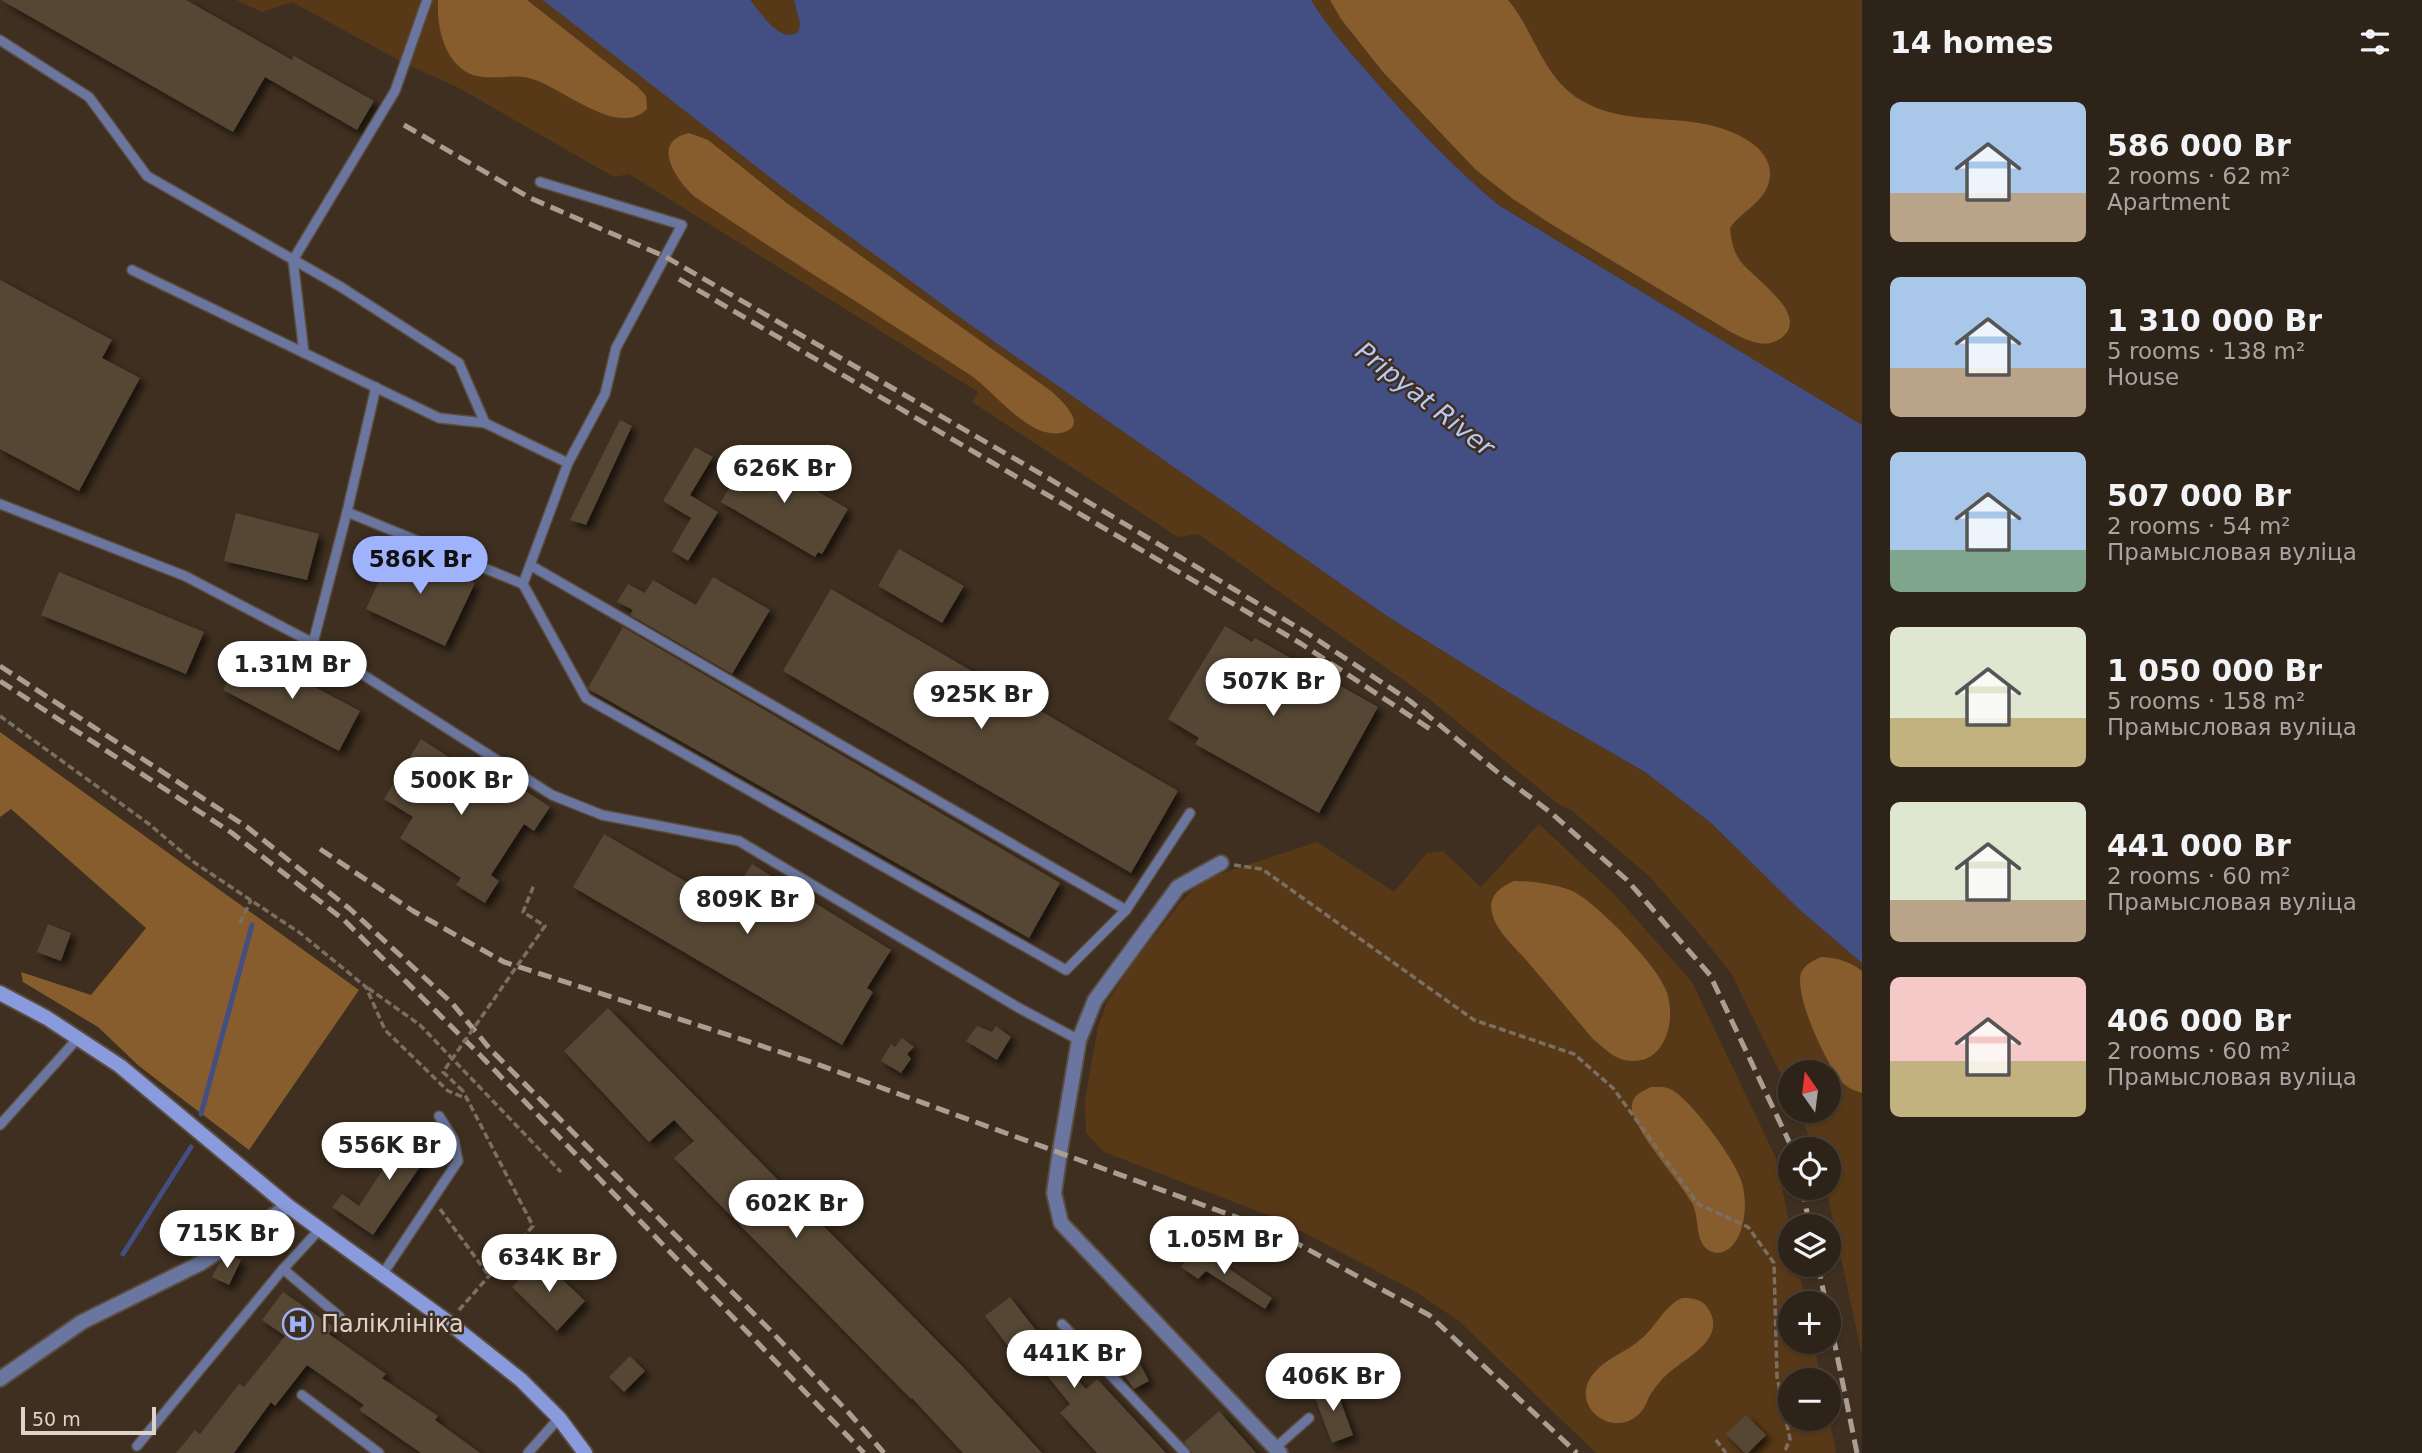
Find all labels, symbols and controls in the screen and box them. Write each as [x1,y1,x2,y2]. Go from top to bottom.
icon: filters [2356,23,2394,61]
text: 14 homes [1890,25,2054,60]
text: 586 000 Br [2107,128,2291,163]
icon: home [1946,130,2030,214]
text: 2 rooms · 62 m² [2107,163,2291,189]
text: Apartment [2107,189,2230,215]
text: 1 310 000 Br [2107,303,2322,338]
icon: home [1946,305,2030,389]
water label: Pripyat River [1350,336,1502,464]
text: 5 rooms · 138 m² [2107,338,2305,364]
text: House [2107,364,2179,390]
pin: 626K Br [719,446,849,505]
text: 626K Br [733,455,835,481]
text: 507 000 Br [2107,478,2291,513]
icon: home [1946,480,2030,564]
text: 2 rooms · 54 m² [2107,513,2291,539]
pin: 586K Br [355,536,485,596]
text: Прамысловая вуліца [2107,539,2357,565]
text: 586K Br [369,546,471,572]
pin: 1.31M Br [220,642,364,701]
text: 1.31M Br [234,651,350,677]
text: 1 050 000 Br [2107,653,2322,688]
icon: home [1946,655,2030,739]
pin: 507K Br [1208,658,1338,718]
text: 507K Br [1222,668,1324,694]
pin: 925K Br [916,672,1046,731]
text: 925K Br [930,681,1032,707]
text: 5 rooms · 158 m² [2107,688,2305,714]
text: Прамысловая вуліца [2107,714,2357,740]
pin: 500K Br [396,758,526,817]
text: 500K Br [410,767,512,793]
text: 441 000 Br [2107,828,2291,863]
icon: home [1946,830,2030,914]
text: 2 rooms · 60 m² [2107,863,2291,889]
pin: 809K Br [682,876,812,936]
text: 809K Br [696,886,798,912]
text: Прамысловая вуліца [2107,889,2357,915]
text: 406 000 Br [2107,1003,2291,1038]
icon: home [1946,1005,2030,1089]
text: 2 rooms · 60 m² [2107,1038,2291,1064]
north arrow [1778,1060,1841,1124]
map controls [1778,1060,1841,1431]
text: Прамысловая вуліца [2107,1064,2357,1090]
pin: 556K Br [324,1122,454,1182]
text: 556K Br [338,1132,440,1158]
button: locate [1778,1137,1841,1200]
pin: 602K Br [731,1180,861,1240]
text: 602K Br [745,1190,847,1216]
pin: 715K Br [162,1210,292,1270]
button: layers [1778,1214,1841,1277]
pin: 1.05M Br [1152,1216,1296,1276]
text: 715K Br [176,1220,278,1246]
text: 1.05M Br [1166,1226,1282,1252]
pin: 634K Br [484,1234,614,1294]
text: 634K Br [498,1244,600,1270]
button: + [1778,1291,1841,1354]
hospital icon: Паліклініка [281,1307,315,1341]
place label: Паліклініка [321,1310,464,1338]
pin: 441K Br [1009,1330,1139,1390]
text: 441K Br [1023,1340,1125,1366]
pin: 406K Br [1268,1354,1398,1413]
text: 406K Br [1282,1363,1384,1389]
button: − [1778,1368,1841,1431]
scale bar [21,1404,156,1436]
text: 50 m [32,1408,81,1430]

